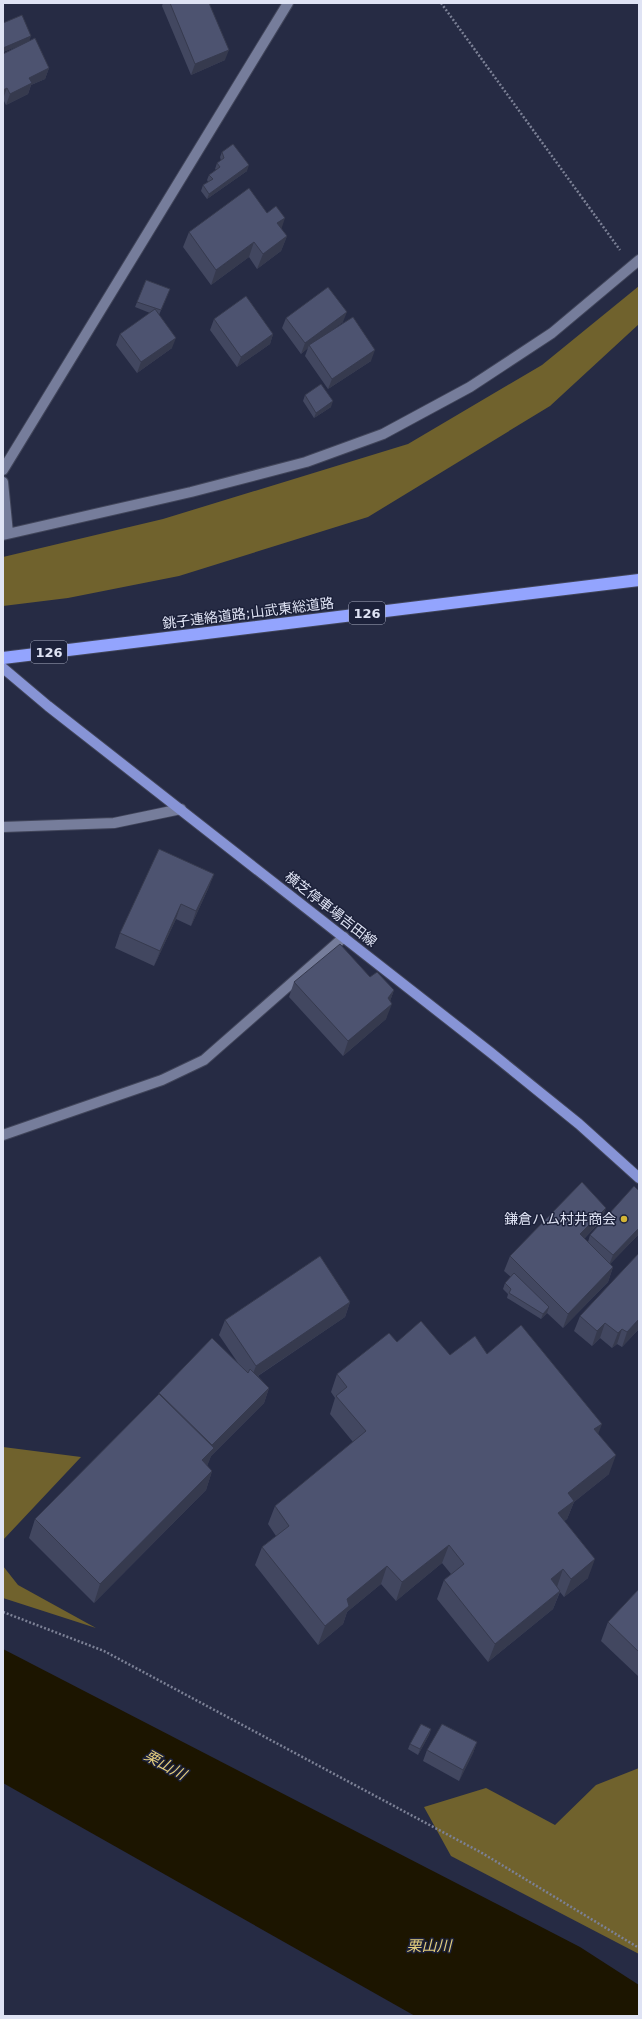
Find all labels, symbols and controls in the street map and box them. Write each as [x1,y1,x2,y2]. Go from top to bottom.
street label: 銚子連絡道路;山武東総道路 [161,595,335,631]
road number: 126 [349,602,385,624]
road number: 126 [31,641,67,663]
street label: 横芝停車場吉田線 [282,868,380,950]
place label: 鎌倉ハム村井商会 [504,1211,616,1227]
marker: 鎌倉ハム村井商会 [619,1214,629,1224]
water label: 栗山川 [141,1746,191,1785]
water label: 栗山川 [406,1937,453,1955]

